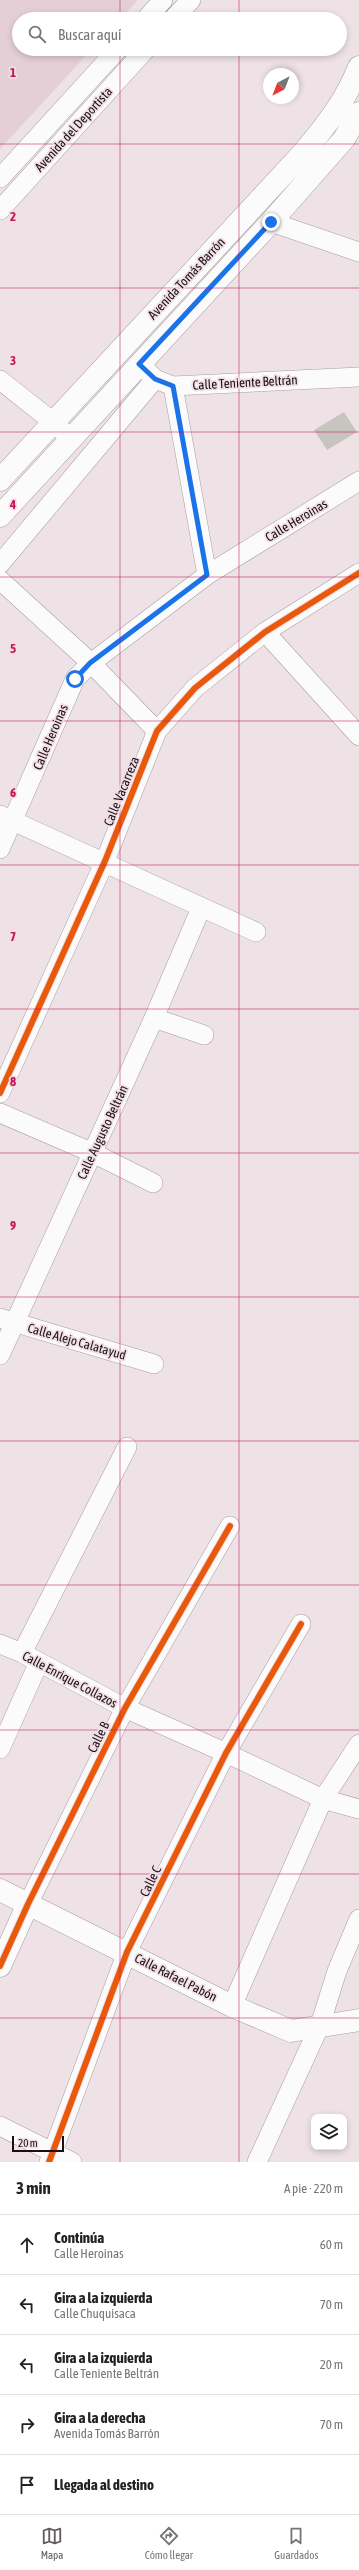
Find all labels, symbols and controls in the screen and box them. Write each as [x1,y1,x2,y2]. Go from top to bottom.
search box [12,12,347,56]
icon: search [26,23,48,45]
text: Buscar aquí [58,26,121,43]
text: 1 [10,65,16,80]
north arrow [263,68,299,104]
street label: Avenida del Deportista [32,84,115,175]
text: 2 [10,209,16,224]
route end [262,213,280,231]
street label: Avenida Tomás Barrón [145,235,228,322]
text: 3 [10,353,16,368]
street label: Calle Teniente Beltrán [192,372,298,393]
street label: Calle Heroinas [263,496,330,545]
text: 4 [9,497,16,512]
text: 5 [10,641,16,656]
route start [66,670,84,688]
street label: Calle Heroinas [30,702,71,772]
street label: Calle Vacarreza [101,754,142,828]
text: 6 [10,785,16,800]
text: 7 [10,929,16,944]
text: 8 [10,1074,16,1089]
street label: Calle Augusto Beltrán [74,1083,131,1182]
text: 9 [10,1218,16,1233]
street label: Calle Alejo Calatayud [26,1320,128,1363]
street label: Calle Enrique Collazos [20,1648,120,1711]
street label: Calle B [85,1719,113,1755]
street label: Calle C [137,1863,164,1899]
street label: Calle Rafael Pabón [132,1950,219,2005]
map controls [311,2114,347,2150]
button: layers [311,2114,347,2150]
scale bar [12,2134,64,2153]
text: 20 m [18,2137,38,2149]
text: 3 min [16,2178,51,2198]
text: A pie · 220 m [284,2181,343,2196]
text: Continúa [54,2229,104,2246]
icon: ahead [16,2234,38,2256]
text: 60 m [320,2237,343,2252]
text: Calle Heroinas [54,2246,124,2261]
text: Gira a la izquierda [54,2289,152,2306]
icon: left [16,2294,38,2316]
text: 70 m [320,2297,343,2312]
text: Calle Chuquisaca [54,2306,136,2321]
text: Gira a la izquierda [54,2349,152,2366]
icon: left [16,2354,38,2376]
text: 20 m [320,2357,343,2372]
text: Calle Teniente Beltrán [54,2366,159,2381]
text: Gira a la derecha [54,2409,145,2426]
icon: right [16,2414,38,2436]
text: 70 m [320,2417,343,2432]
text: Avenida Tomás Barrón [54,2426,160,2441]
icon: arrive [16,2474,38,2496]
text: Llegada al destino [54,2476,154,2493]
tab: Mapa [41,2525,63,2561]
tab: Cómo llegar [145,2525,193,2561]
tab: Guardados [274,2525,318,2561]

